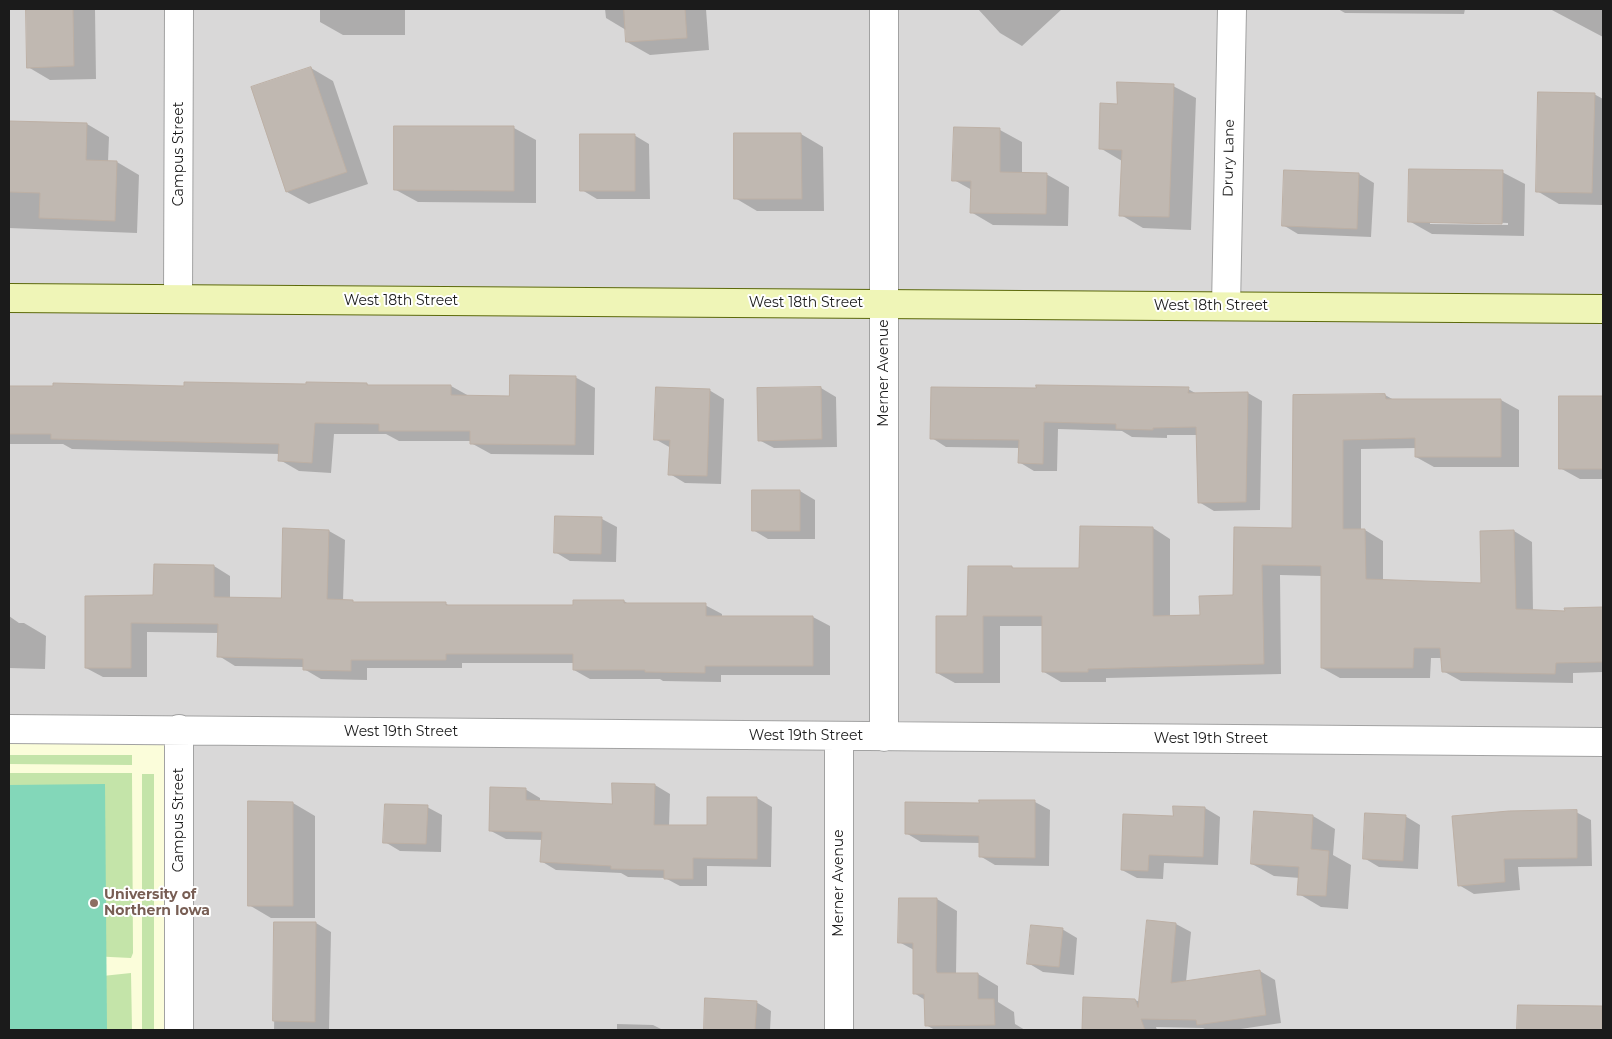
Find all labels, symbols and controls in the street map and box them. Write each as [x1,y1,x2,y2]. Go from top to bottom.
street label: Campus Street [171,102,187,206]
street label: Drury Lane [1220,119,1238,197]
street label: West 18th Street [344,293,458,309]
street label: West 18th Street [749,295,863,311]
street label: West 18th Street [1154,298,1268,314]
street label: Merner Avenue [876,319,892,427]
street label: West 19th Street [344,724,458,740]
street label: West 19th Street [749,728,863,744]
street label: West 19th Street [1154,731,1268,747]
street label: Campus Street [171,768,187,872]
street label: Merner Avenue [831,829,847,937]
place label: University of Northern Iowa [104,887,210,920]
marker: University of Northern Iowa [88,897,100,909]

